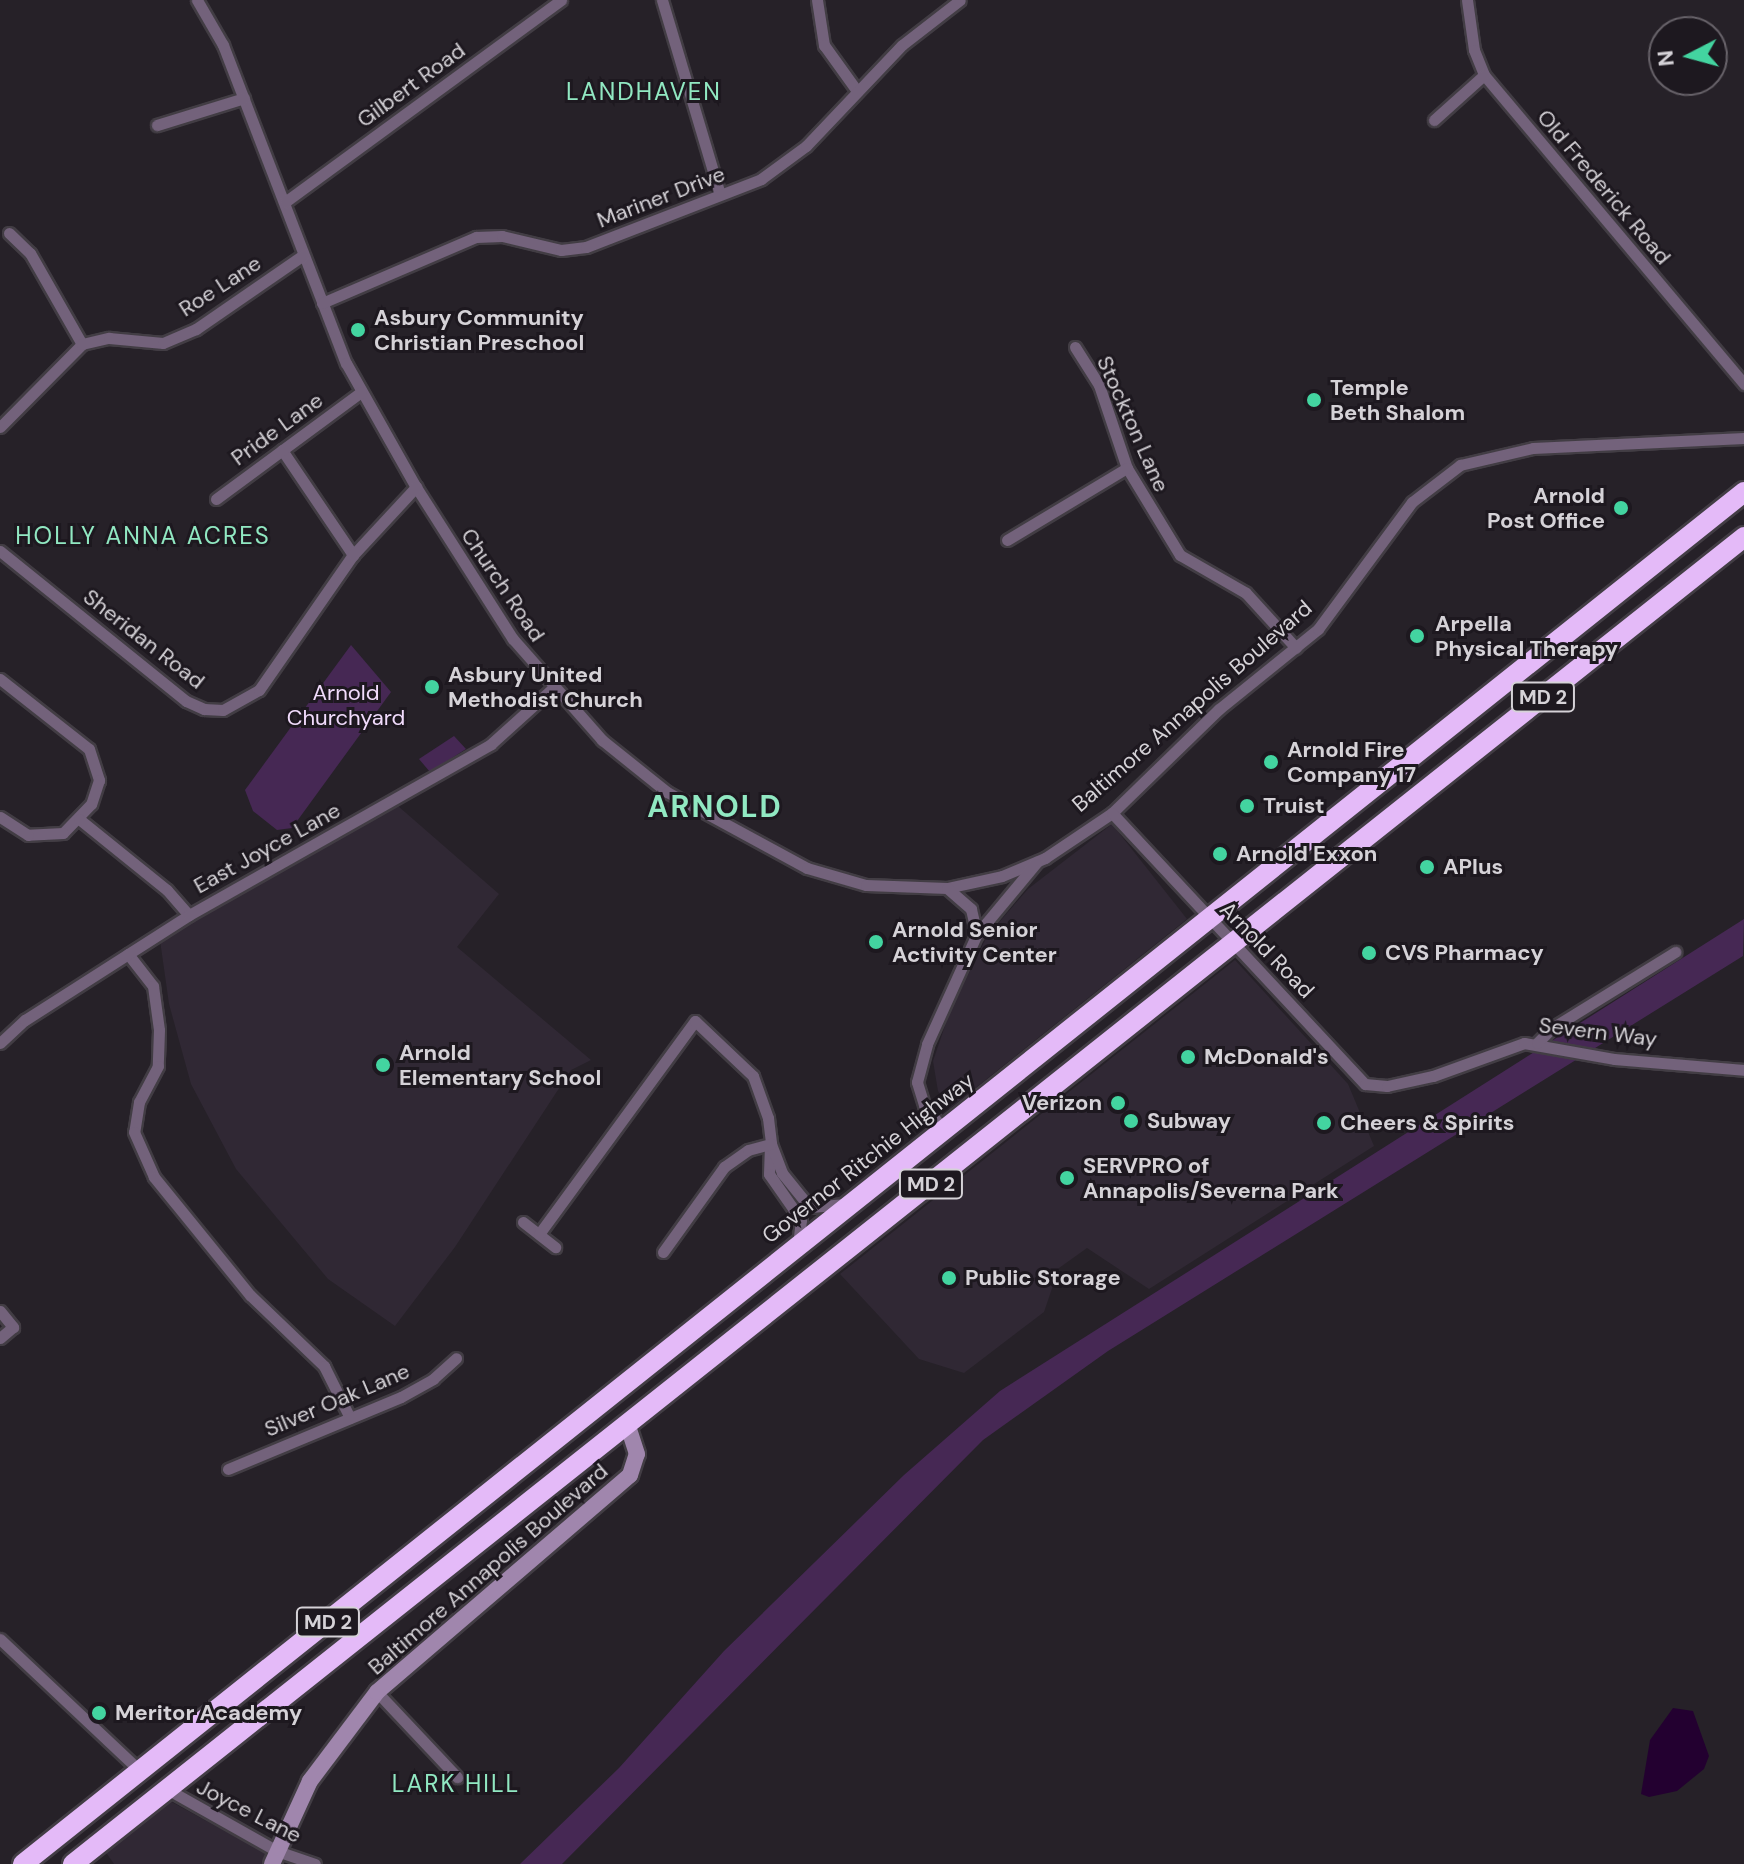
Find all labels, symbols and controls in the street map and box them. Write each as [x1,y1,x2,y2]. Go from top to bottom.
north arrow [1648,16,1728,96]
street label: Gilbert Road [352,37,470,133]
text: N [1650,49,1681,68]
district label: LANDHAVEN [566,78,722,106]
street label: Old Frederick Road [1532,104,1676,270]
street label: Mariner Drive [593,160,729,234]
street label: Roe Lane [174,250,266,322]
place label: Asbury Community Christian Preschool [374,304,584,356]
marker: Asbury Community Christian Preschool [349,321,367,339]
street label: Stockton Lane [1091,352,1175,496]
place label: Temple Beth Shalom [1330,374,1465,426]
street label: Pride Lane [226,387,328,471]
marker: Temple Beth Shalom [1305,391,1323,409]
place label: Arnold Post Office [1487,482,1605,534]
marker: Arnold Post Office [1612,499,1630,517]
district label: HOLLY ANNA ACRES [15,522,271,550]
street label: Church Road [455,523,551,647]
street label: Sheridan Road [78,583,210,695]
street label: Baltimore Annapolis Boulevard [1067,595,1317,817]
place label: Arpella Physical Therapy [1435,610,1618,662]
marker: Arpella Physical Therapy [1406,625,1428,647]
place label: Asbury United Methodist Church [448,661,643,712]
marker: Asbury United Methodist Church [423,678,441,696]
park label: Arnold Churchyard [287,679,405,730]
road number: MD 2 [1509,681,1577,713]
place label: Arnold Fire Company 17 [1287,736,1416,788]
marker: Arnold Fire Company 17 [1262,753,1280,771]
district label: ARNOLD [647,789,783,825]
place label: Truist [1263,793,1325,819]
street label: East Joyce Lane [189,797,345,899]
marker: Truist [1238,797,1256,815]
place label: Arnold Exxon [1236,841,1377,867]
marker: Arnold Exxon [1211,845,1229,863]
place label: APlus [1443,854,1503,880]
marker: APlus [1418,858,1436,876]
street label: Arnold Road [1214,896,1320,1004]
place label: Arnold Senior Activity Center [892,916,1057,968]
marker: Arnold Senior Activity Center [867,933,885,951]
place label: CVS Pharmacy [1385,940,1544,966]
marker: CVS Pharmacy [1360,944,1378,962]
street label: Severn Way [1537,1012,1659,1052]
place label: Arnold Elementary School [399,1039,601,1090]
place label: McDonald's [1204,1044,1329,1070]
marker: McDonald's [1179,1048,1197,1066]
marker: Arnold Elementary School [374,1056,392,1074]
street label: Governor Ritchie Highway [757,1067,979,1249]
place label: Verizon [1022,1090,1102,1116]
marker: Verizon [1109,1094,1127,1112]
place label: Subway [1147,1108,1231,1134]
place label: Cheers & Spirits [1340,1110,1515,1136]
marker: Subway [1122,1112,1140,1130]
marker: Cheers & Spirits [1315,1114,1333,1132]
place label: SERVPRO of Annapolis/Severna Park [1083,1152,1339,1204]
road number: MD 2 [897,1168,965,1200]
marker: SERVPRO of Annapolis/Severna Park [1058,1169,1076,1187]
place label: Public Storage [965,1265,1121,1291]
marker: Public Storage [940,1269,958,1287]
street label: Silver Oak Lane [260,1358,414,1442]
street label: Baltimore Annapolis Boulevard [363,1458,613,1680]
road number: MD 2 [294,1606,362,1638]
place label: Meritor Academy [115,1700,302,1726]
marker: Meritor Academy [90,1704,108,1722]
district label: LARK HILL [392,1770,520,1798]
street label: Joyce Lane [192,1773,306,1849]

